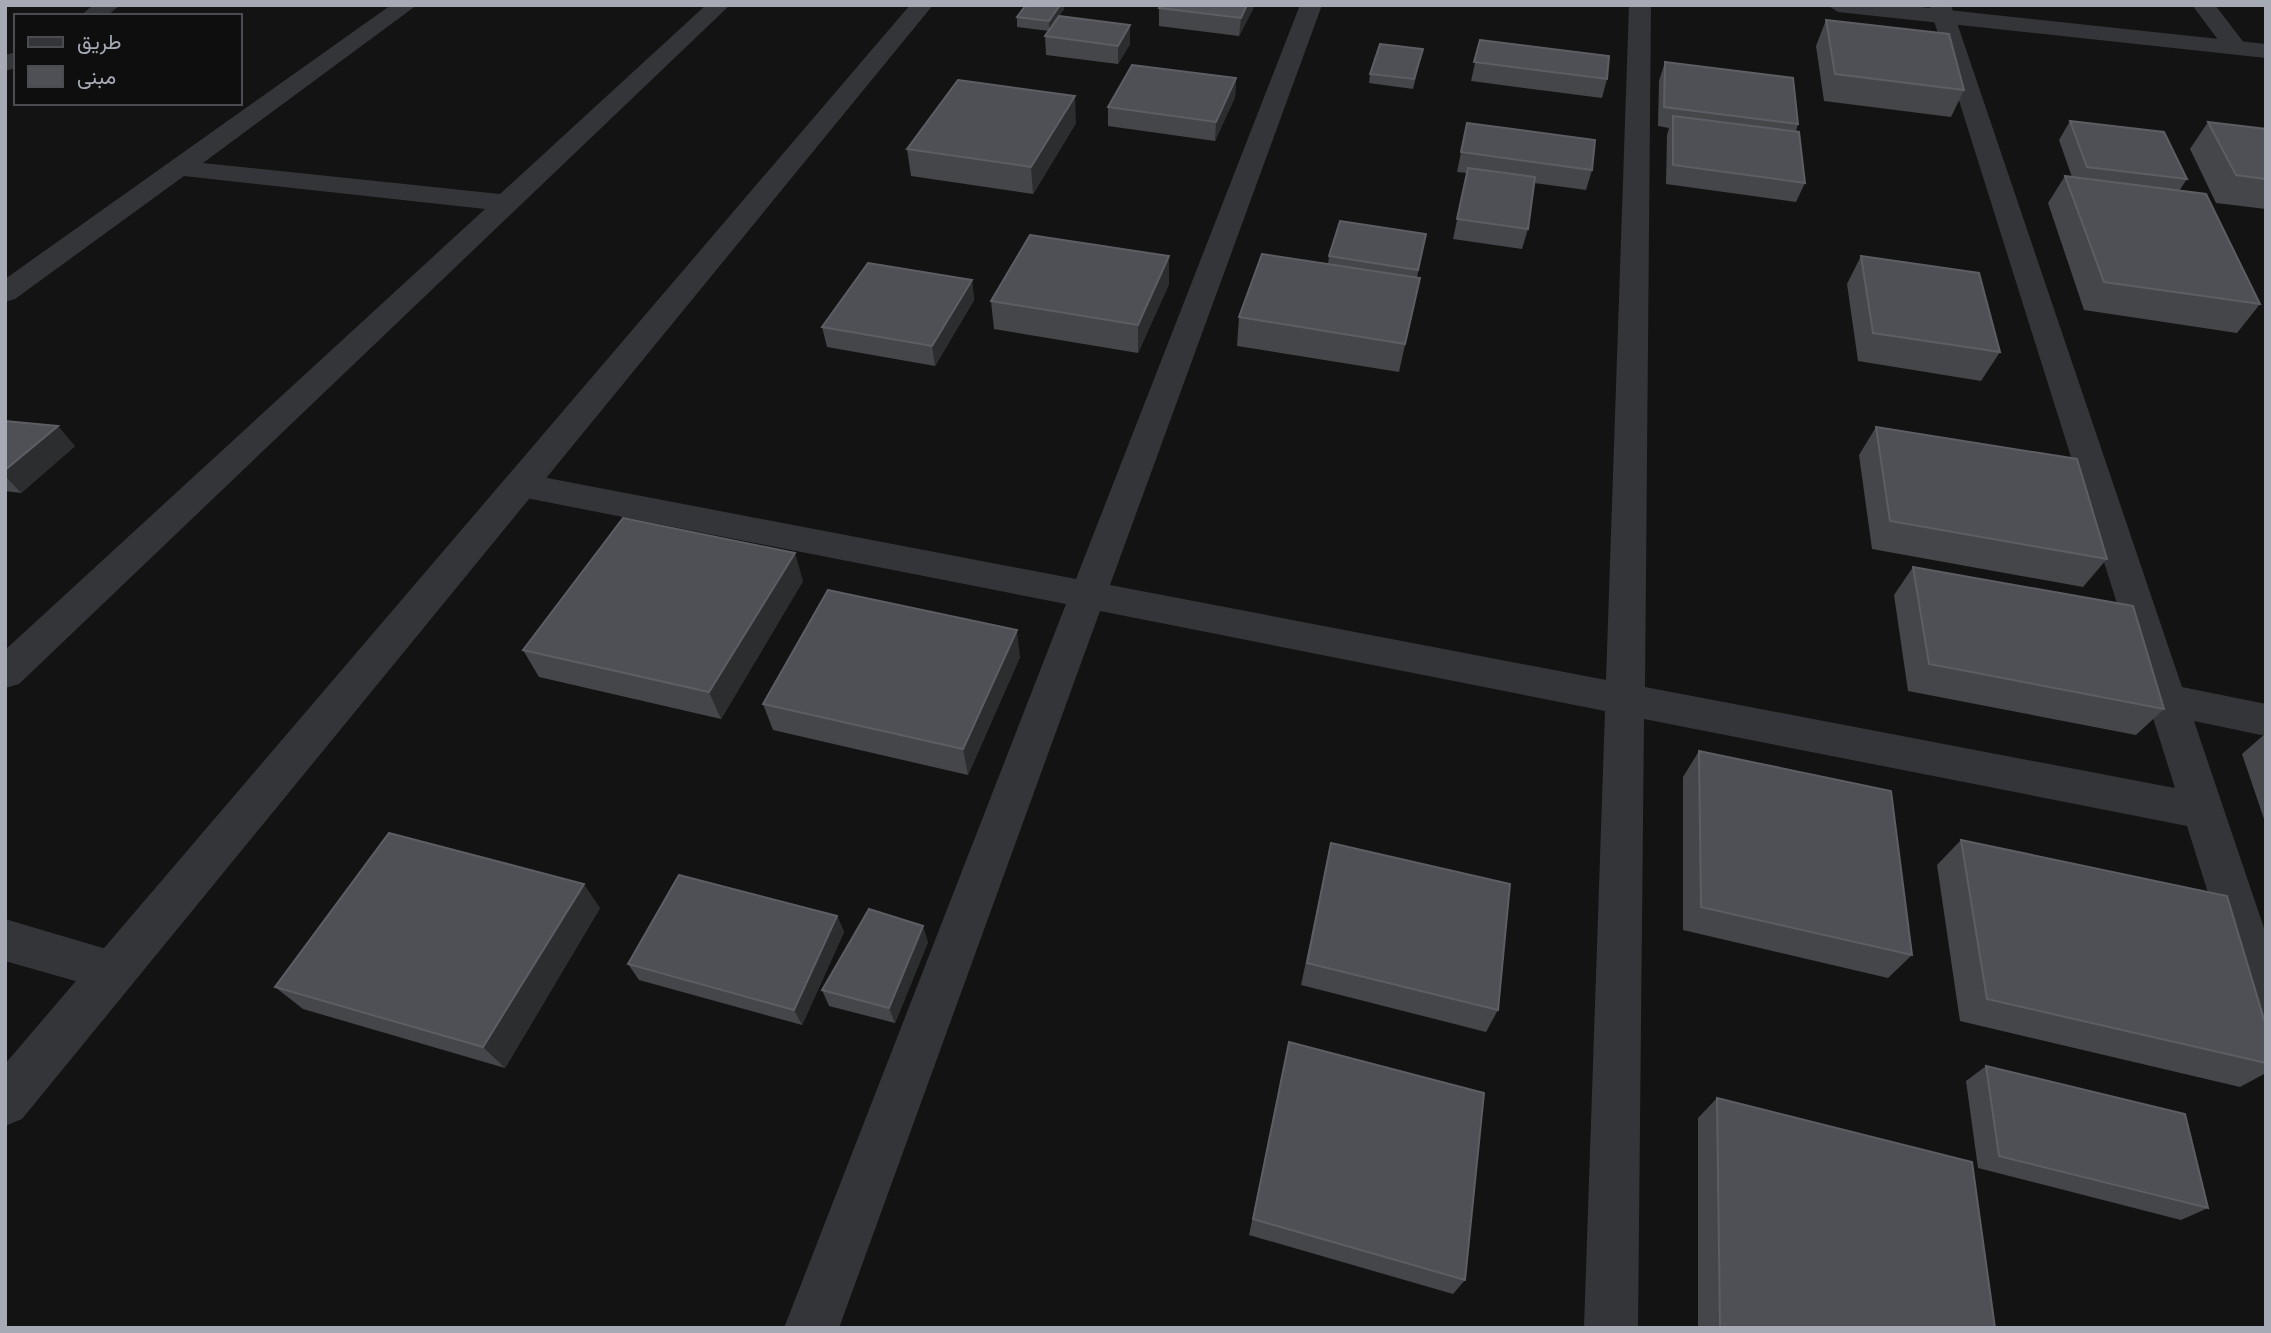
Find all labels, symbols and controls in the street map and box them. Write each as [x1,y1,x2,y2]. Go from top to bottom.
legend [14,14,242,105]
text: طريق [77,28,122,55]
text: مبنى [77,63,116,89]

